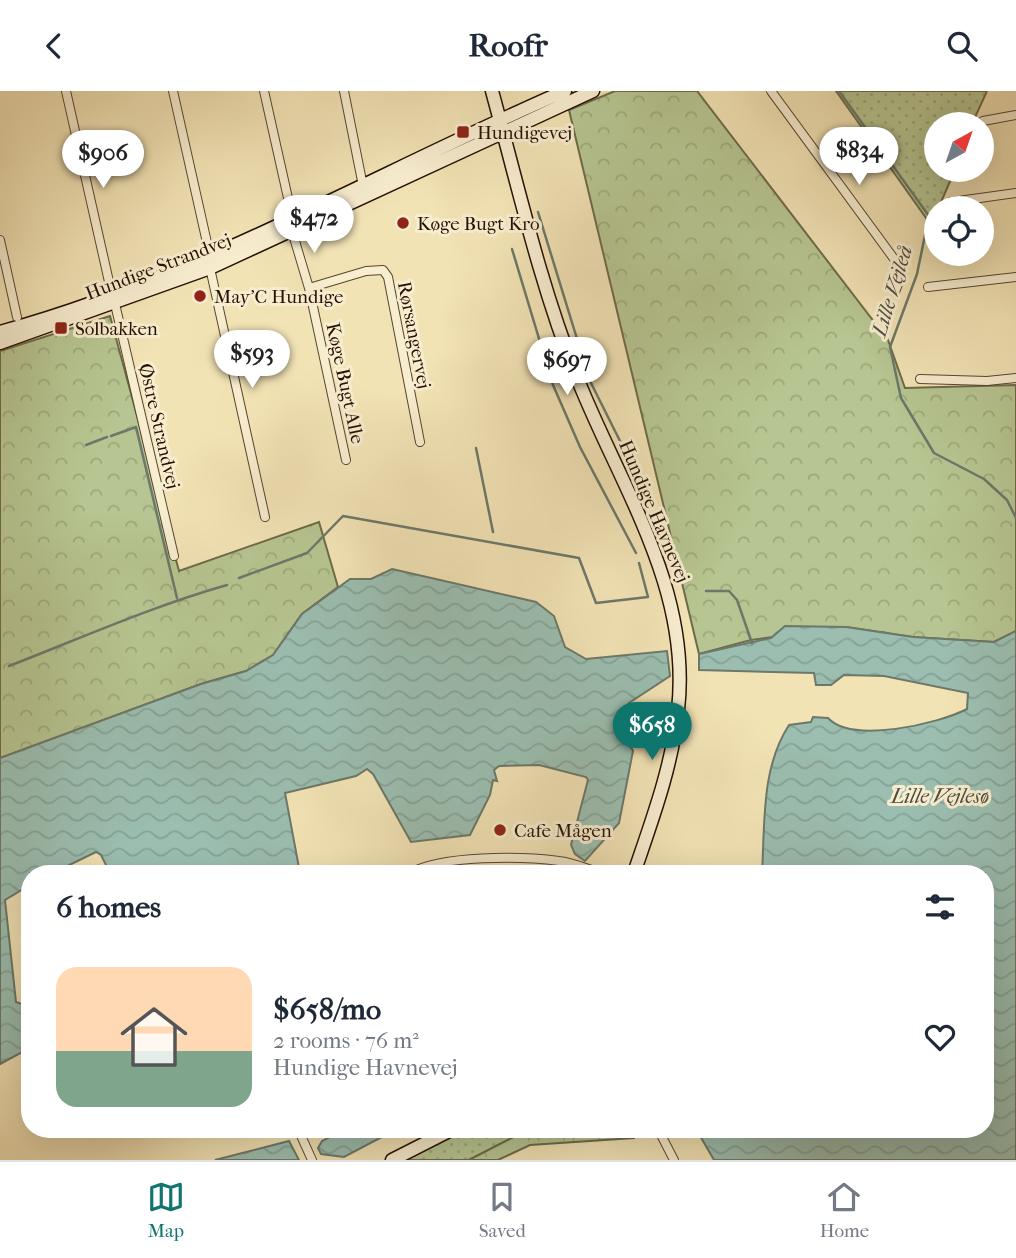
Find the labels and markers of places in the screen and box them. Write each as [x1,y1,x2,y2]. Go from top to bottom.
place label: Hundigevej [477,122,572,144]
marker: Hundigevej [455,124,471,140]
pin: $834 [818,127,900,187]
pin: $906 [62,131,144,190]
pin: $472 [273,195,355,255]
place label: Køge Bugt Kro [417,213,540,235]
marker: Køge Bugt Kro [395,215,411,231]
place label: May'C Hundige [214,286,343,308]
marker: May'C Hundige [192,288,208,304]
place label: Solbakken [75,318,158,340]
marker: Solbakken [53,320,69,336]
pin: $593 [211,331,293,390]
pin: $697 [526,337,608,397]
pin: $658 [611,703,693,762]
place label: Cafe Mågen [514,820,612,842]
marker: Cafe Mågen [492,822,508,838]

